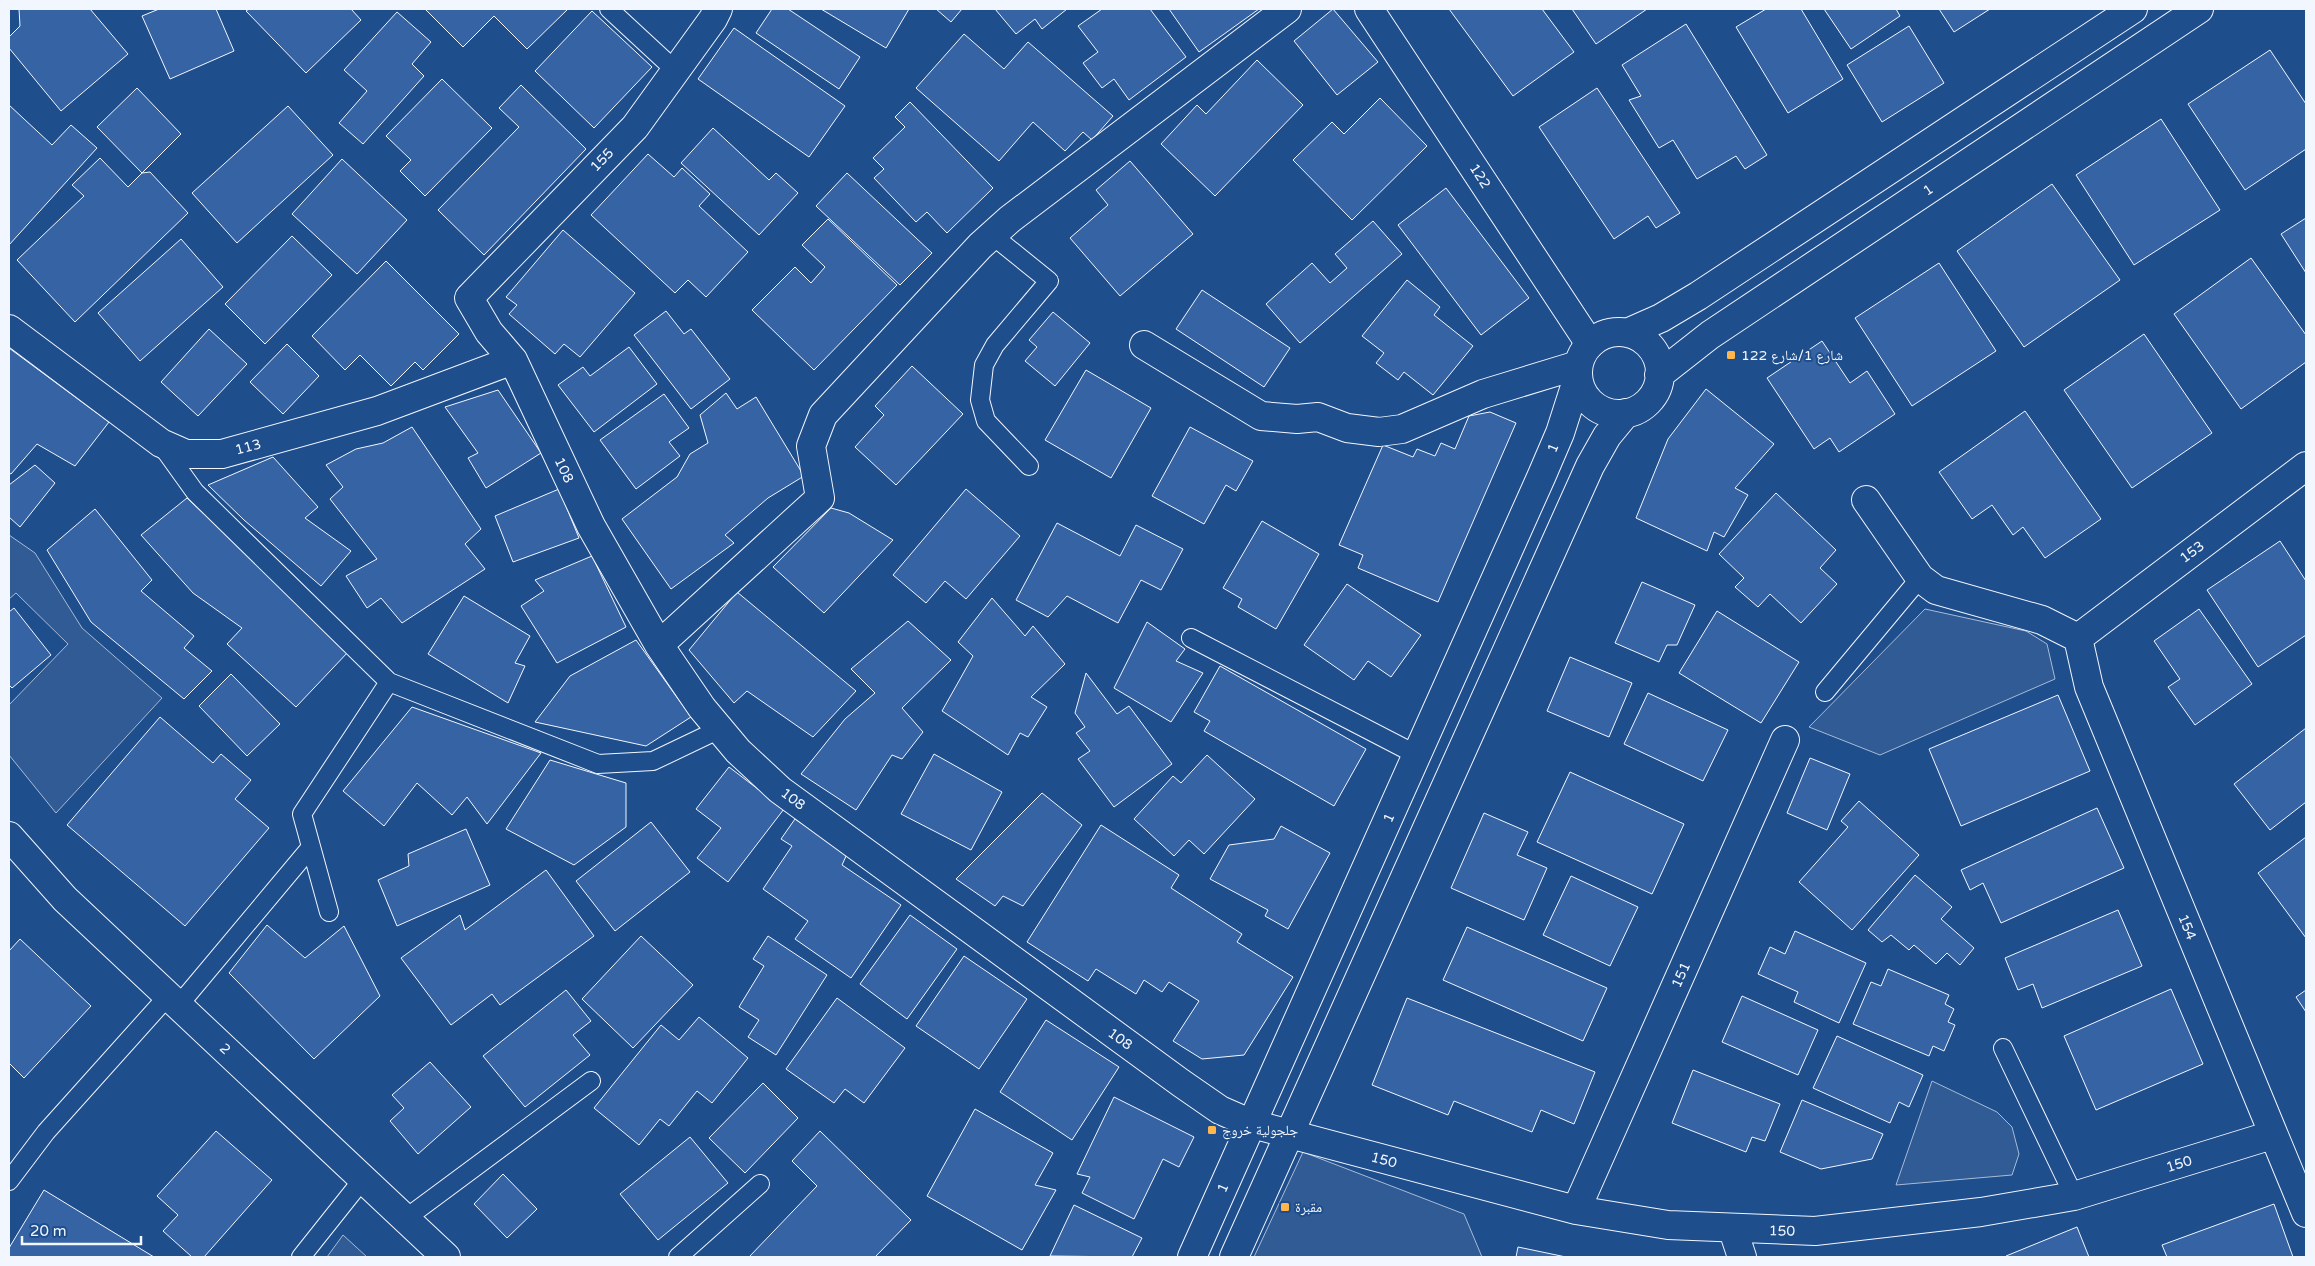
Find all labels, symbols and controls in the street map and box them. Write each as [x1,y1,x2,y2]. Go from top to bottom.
street label: 155 [587,145,617,175]
street label: 122 [1466,160,1494,192]
street label: 1 [1920,180,1936,200]
place label: شارع 1/شارع 122 [1741,347,1843,365]
marker: شارع 1/شارع 122 [1725,349,1737,361]
street label: 113 [233,435,263,459]
street label: 1 [1543,441,1563,455]
street label: 108 [551,454,577,486]
street label: 153 [2176,537,2208,567]
street label: 108 [777,784,809,814]
street label: 1 [1379,811,1399,825]
street label: 154 [2174,912,2200,943]
street label: 151 [1668,959,1694,991]
street label: 108 [1104,1024,1136,1054]
street label: 2 [216,1040,234,1058]
place label: جلجولية خروج [1222,1122,1298,1140]
marker: جلجولية خروج [1206,1124,1218,1136]
street label: 150 [1369,1148,1399,1172]
street label: 150 [2164,1152,2194,1176]
street label: 1 [1213,1181,1233,1195]
place label: مقبرة [1295,1199,1322,1216]
marker: مقبرة [1279,1201,1291,1213]
scale bar [22,1214,141,1246]
text: 20 m [30,1222,67,1240]
street label: 150 [1769,1222,1796,1240]

